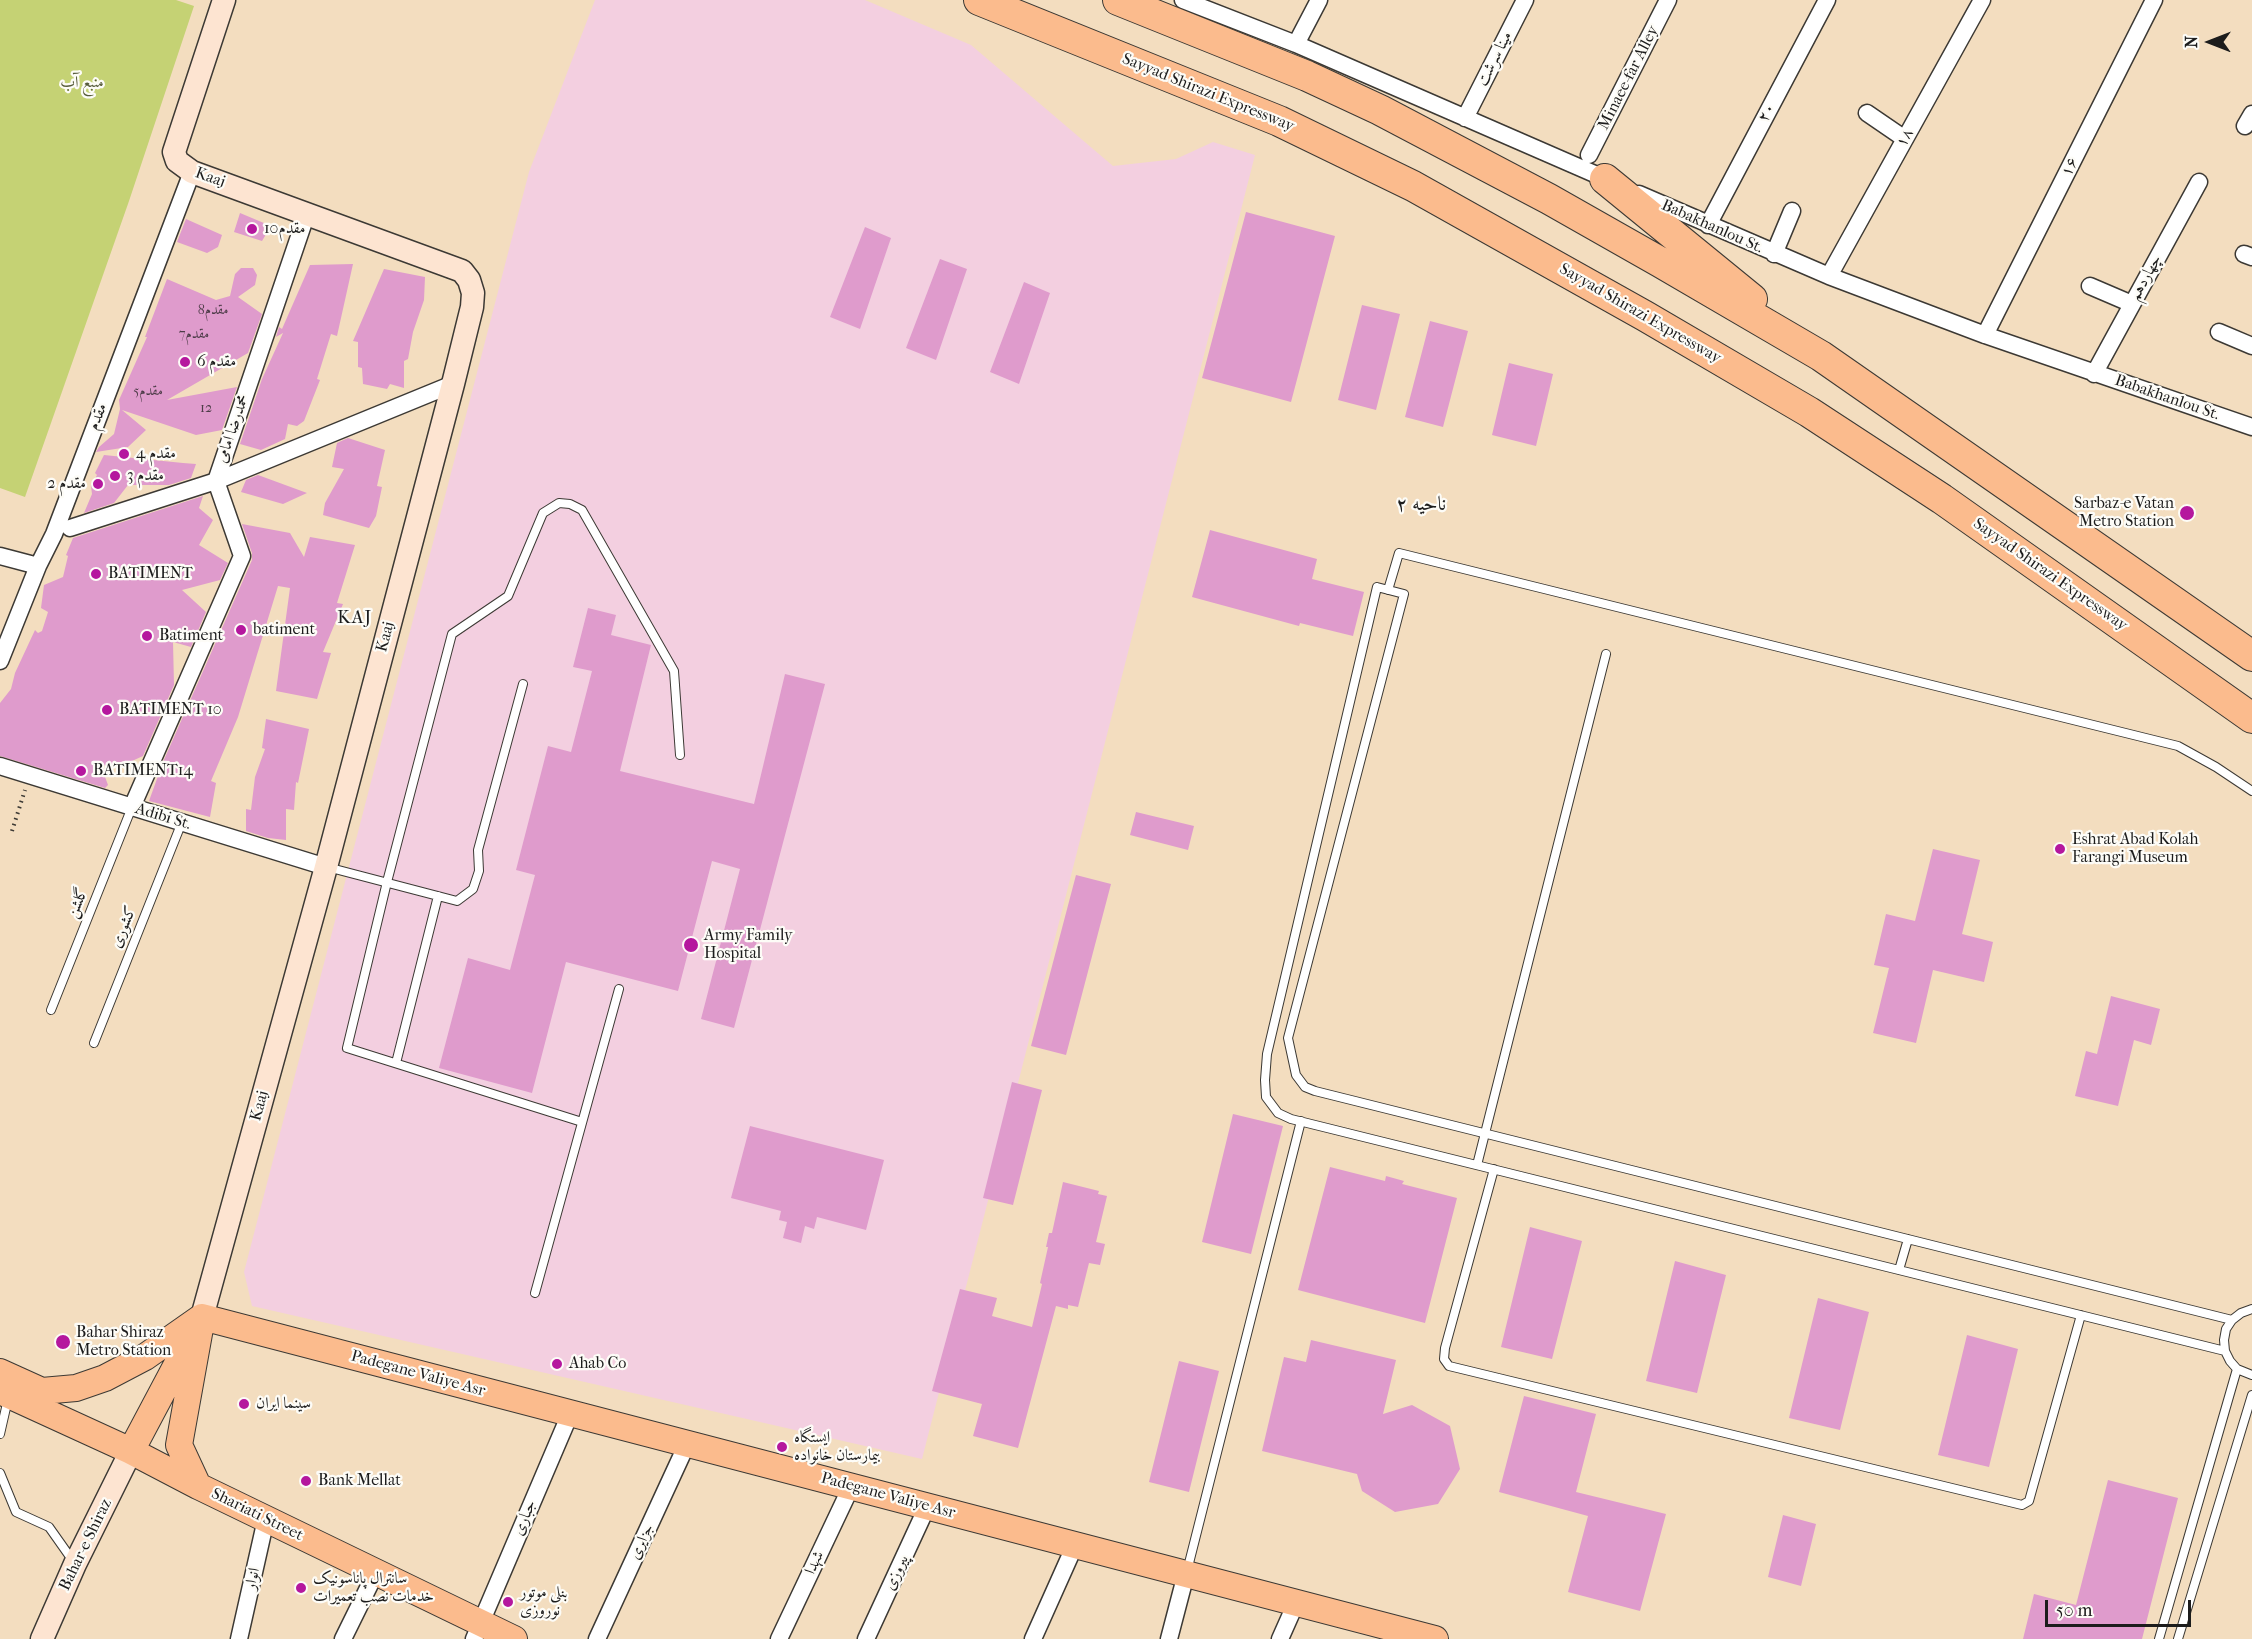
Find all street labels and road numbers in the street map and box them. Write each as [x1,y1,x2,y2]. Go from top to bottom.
street label: Minaee-far Alley [1595,23,1663,133]
street label: مینا سرشت [1473,28,1517,90]
street label: Sayyad Shirazi Expressway [1119,50,1297,136]
street label: ۲۰ [1754,100,1780,126]
street label: ۱۸ [1892,125,1918,151]
street label: ۱۶ [2057,154,2083,180]
street label: Kaaj [192,164,228,192]
street label: Babakhanlou St. [1658,196,1766,258]
street label: چهاردهم [2126,252,2166,304]
street label: Sayyad Shirazi Expressway [1556,260,1724,368]
street label: Babakhanlou St. [2112,371,2222,425]
street label: محمدرضا امامی [212,392,254,466]
street label: مقدم [84,401,112,433]
street label: Sayyad Shirazi Expressway [1969,514,2131,636]
street label: Kaaj [373,620,399,654]
street label: Adibi St. [133,799,193,835]
street label: گلشن [63,885,93,921]
street label: کشوری [107,903,141,951]
street label: Kaaj [247,1089,273,1123]
street label: Padegane Valiye Asr [349,1347,487,1401]
street label: Padegane Valiye Asr [819,1469,957,1523]
street label: Shariati Street [208,1485,306,1545]
street label: Bahar-e Shiraz [56,1496,116,1594]
street label: جباری [509,1497,541,1539]
street label: جزایری [625,1521,659,1563]
street label: شهدا [801,1548,829,1578]
street label: پیروزی [881,1552,913,1594]
street label: انوار [241,1566,265,1592]

